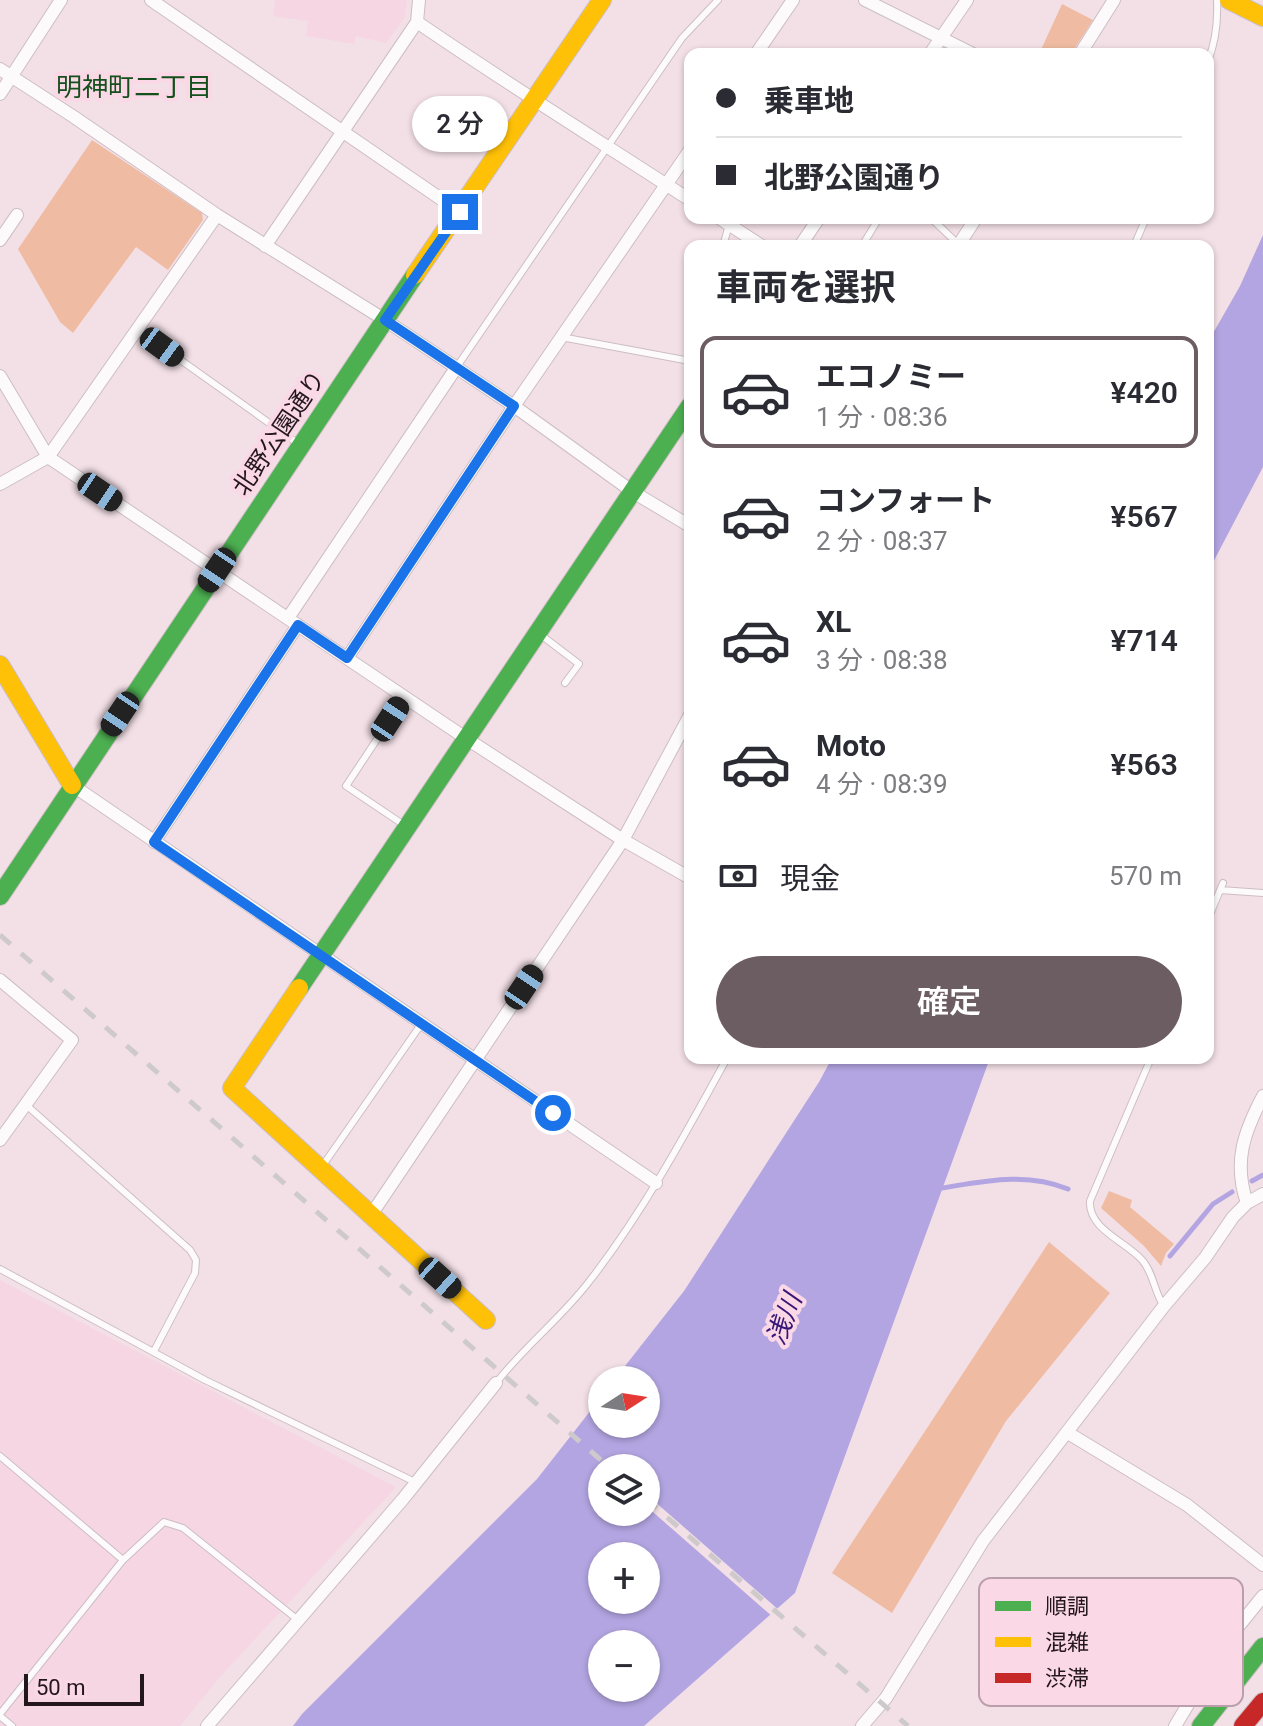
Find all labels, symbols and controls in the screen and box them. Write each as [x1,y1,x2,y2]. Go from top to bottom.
district label: 明神町二丁目 [56,72,212,102]
text: 乗車地 [764,83,854,118]
callout: 2 分 [412,96,508,152]
text: 2 分 [436,109,484,139]
text: 北野公園通り [764,160,944,195]
route end [442,194,478,230]
text: 車両を選択 [716,267,896,309]
car [136,323,188,371]
icon: car [720,356,792,428]
text: エコノミー [816,359,966,394]
street label: 北野公園通り [227,365,331,501]
text: ¥420 [1111,375,1178,410]
text: 1 分 · 08:36 [816,402,948,432]
car [73,469,127,515]
icon: car [720,480,792,552]
text: コンフォート [816,483,995,518]
text: ¥567 [1111,499,1178,534]
text: 2 分 · 08:37 [816,526,948,556]
car [194,543,240,597]
icon: car [720,604,792,676]
text: XL [816,604,851,639]
text: ¥714 [1111,623,1178,658]
text: 3 分 · 08:38 [816,645,948,675]
car [97,687,143,741]
car [367,692,413,746]
icon: car [720,728,792,800]
text: Moto [816,728,886,763]
text: ¥563 [1111,747,1178,782]
text: 4 分 · 08:39 [816,769,948,799]
icon: cash [716,854,760,898]
text: 現金 [780,861,840,896]
text: 570 m [1109,861,1182,891]
button: 確定 [716,956,1182,1048]
car [501,960,547,1014]
route start [535,1095,571,1131]
car [414,1253,466,1303]
water label: 浅川 [761,1287,808,1349]
north arrow [588,1366,660,1438]
map controls [588,1366,660,1702]
button: layers [588,1454,660,1526]
button: + [588,1542,660,1614]
legend [979,1578,1243,1706]
text: 順調 [1045,1594,1089,1619]
button: − [588,1630,660,1702]
text: 混雑 [1045,1630,1089,1655]
text: 渋滞 [1045,1666,1089,1691]
scale bar [24,1670,144,1706]
text: 50 m [36,1675,85,1700]

